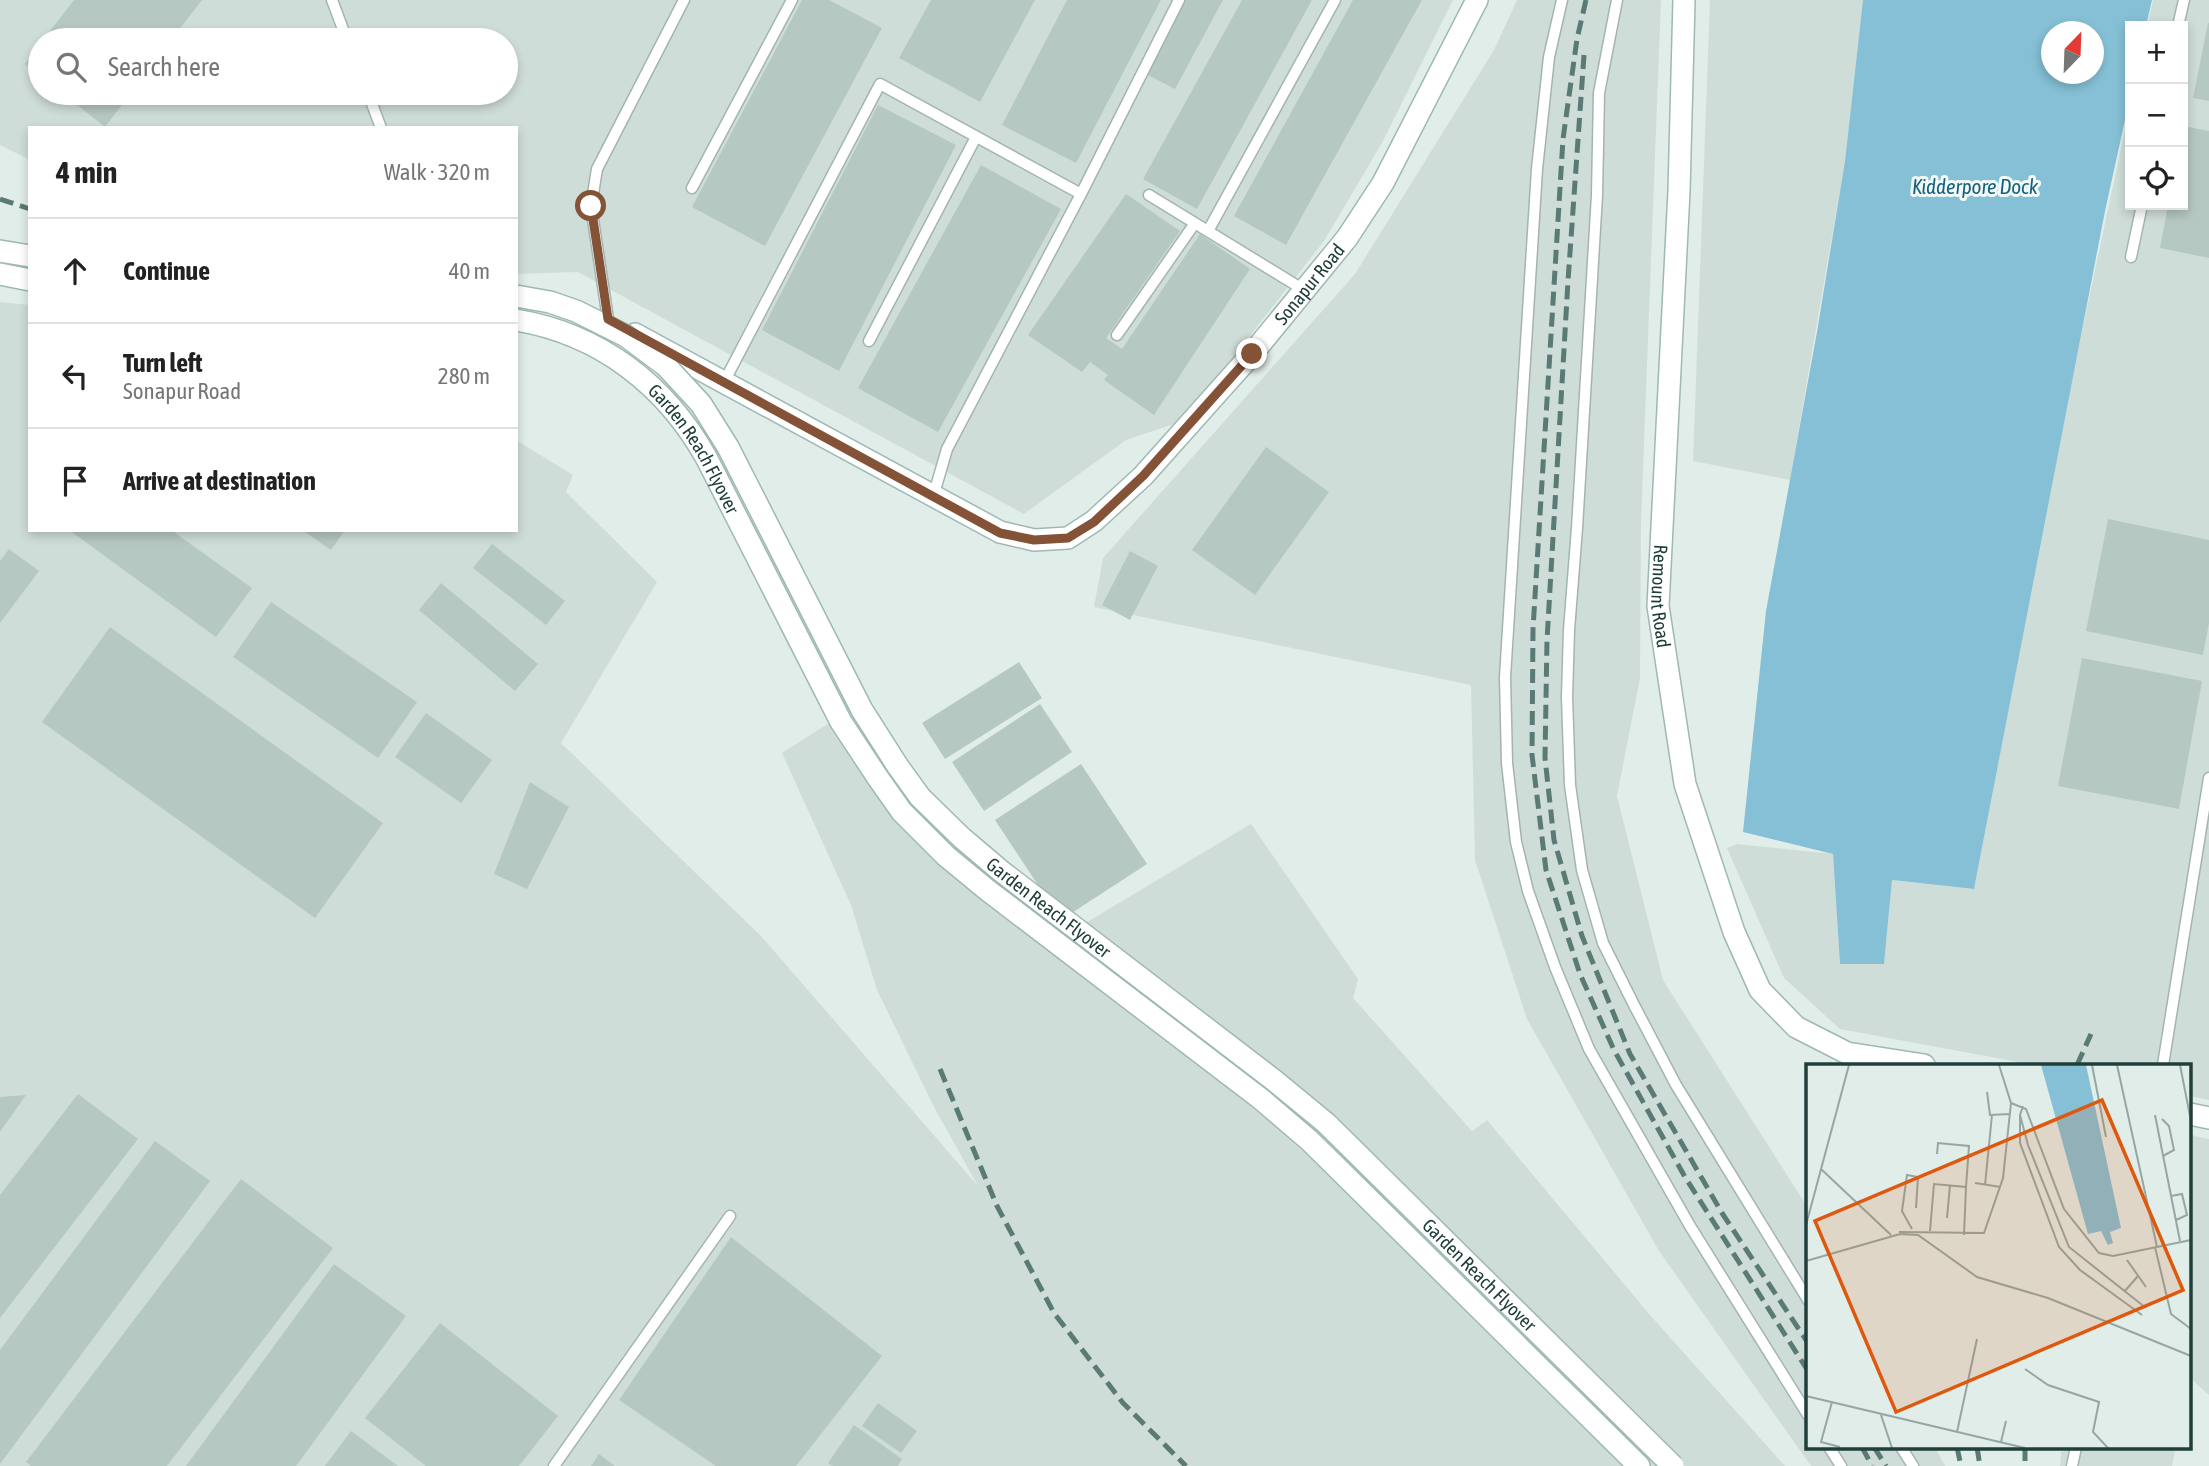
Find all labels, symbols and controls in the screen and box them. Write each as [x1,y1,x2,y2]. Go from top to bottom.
north arrow [2041,21,2104,84]
map controls [2125,21,2188,210]
button: + [2125,21,2188,84]
search box [28,28,518,105]
icon: search [52,48,90,86]
text: Search here [108,52,220,82]
button: − [2125,84,2188,147]
button: locate [2125,147,2188,210]
text: 4 min [56,155,117,189]
text: Walk · 320 m [384,159,490,185]
water label: Kidderpore Dock [1912,174,2039,198]
route start [575,190,606,221]
street label: Sonapur Road [1270,239,1349,329]
icon: ahead [56,252,94,290]
text: Continue [123,256,210,286]
text: 40 m [449,258,490,284]
route end [1236,338,1267,369]
text: Turn left [123,348,203,378]
icon: left [56,357,94,395]
text: 280 m [438,363,490,389]
text: Sonapur Road [123,378,241,404]
street label: Garden Reach Flyover [644,379,744,518]
icon: arrive [56,462,94,500]
text: Arrive at destination [123,466,316,496]
street label: Remount Road [1647,544,1675,649]
street label: Garden Reach Flyover [982,853,1115,962]
inset map [1806,1064,2192,1448]
street label: Garden Reach Flyover [1418,1214,1541,1336]

